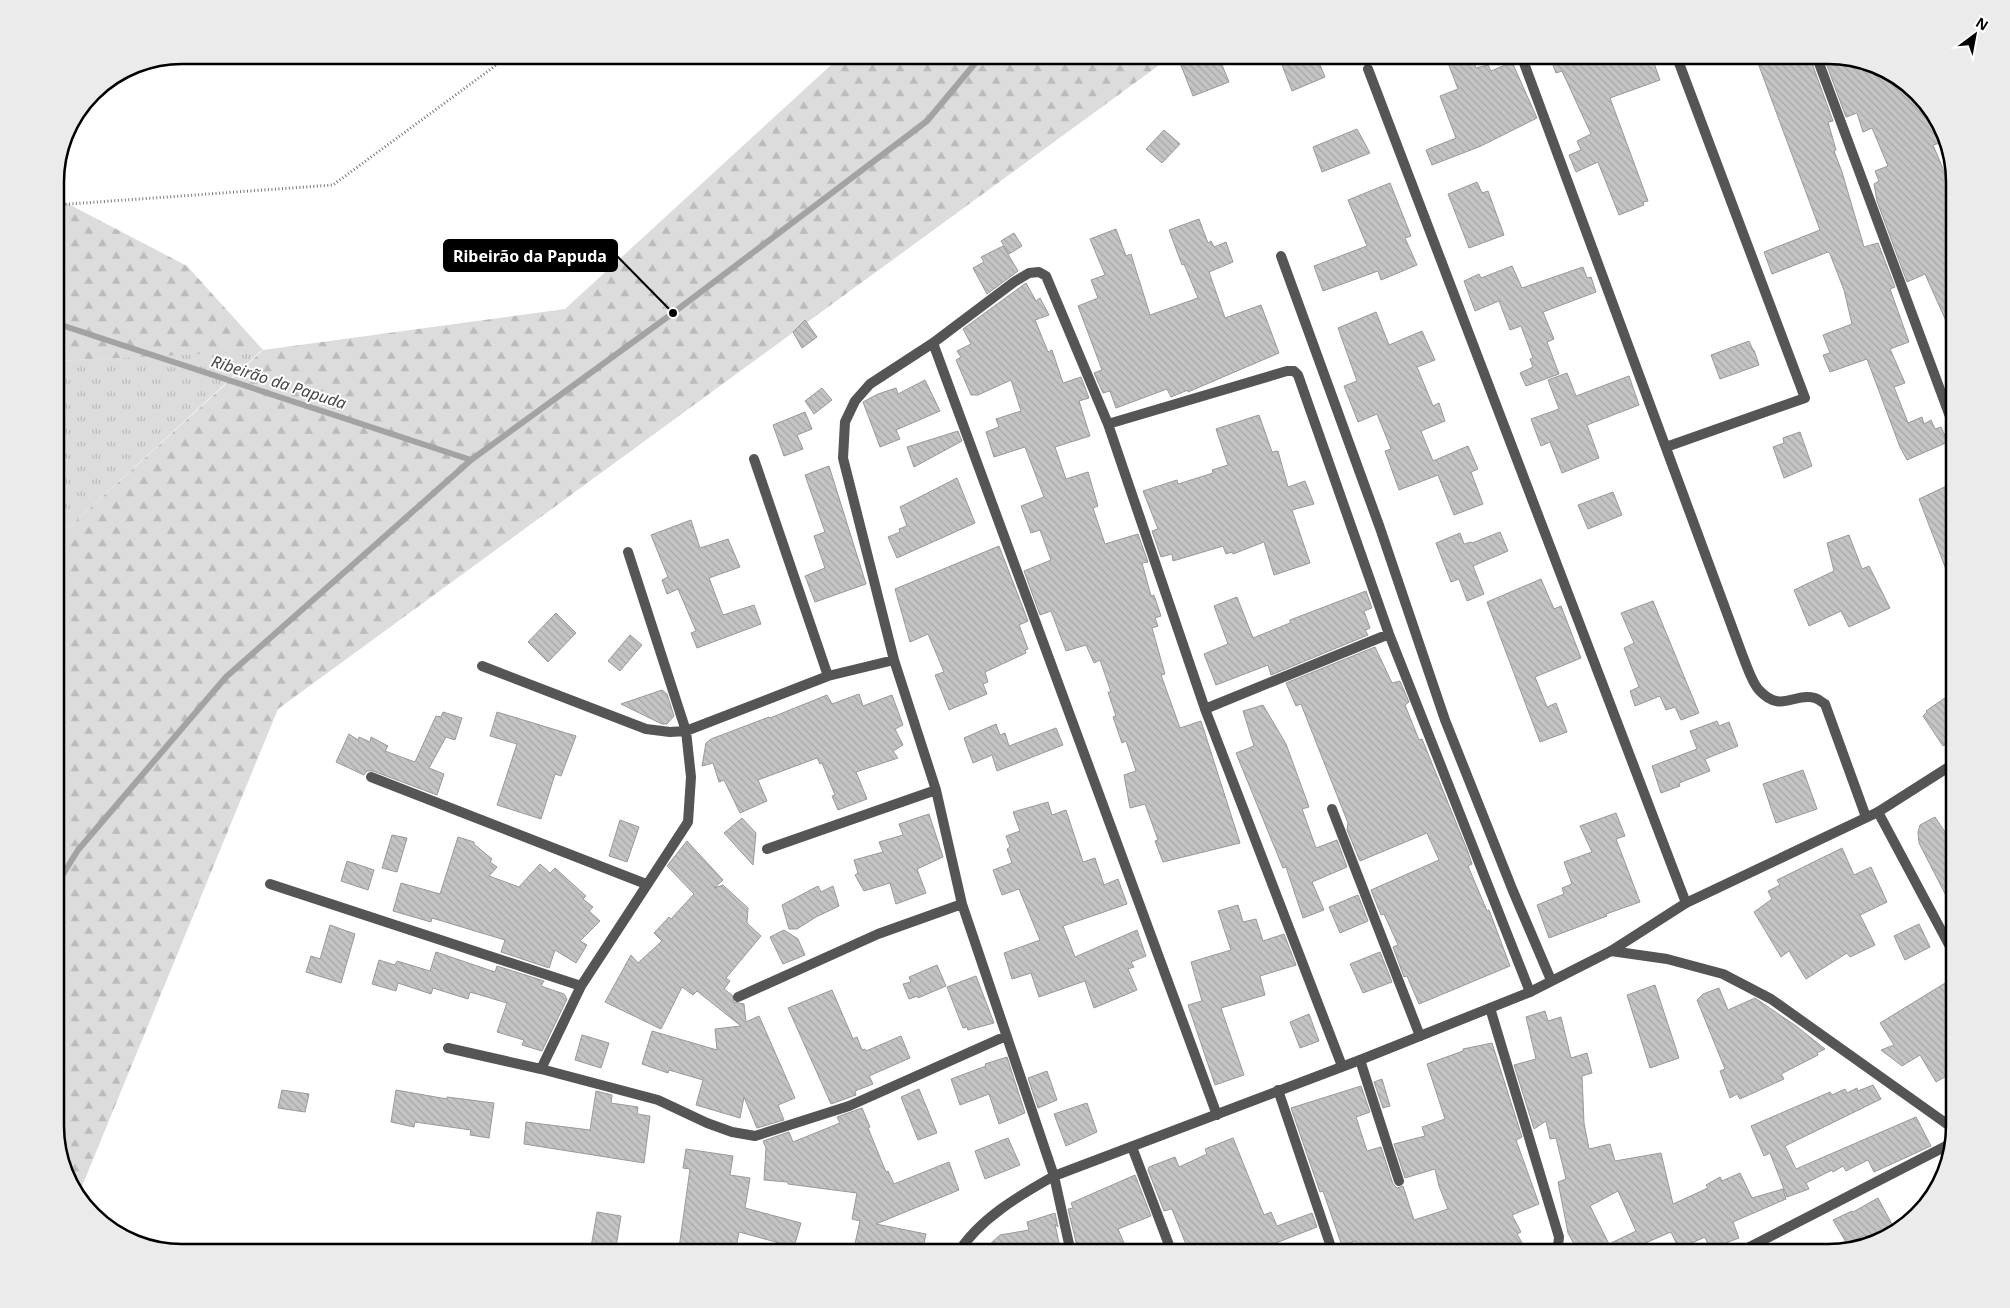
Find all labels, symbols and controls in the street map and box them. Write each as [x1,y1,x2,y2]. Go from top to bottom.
north arrow [1950,10,2000,60]
text: N [1972,12,1992,35]
callout: Ribeirão da Papuda [444,240,617,271]
text: Ribeirão da Papuda [453,245,607,267]
water label: Ribeirão da Papuda [209,350,349,414]

